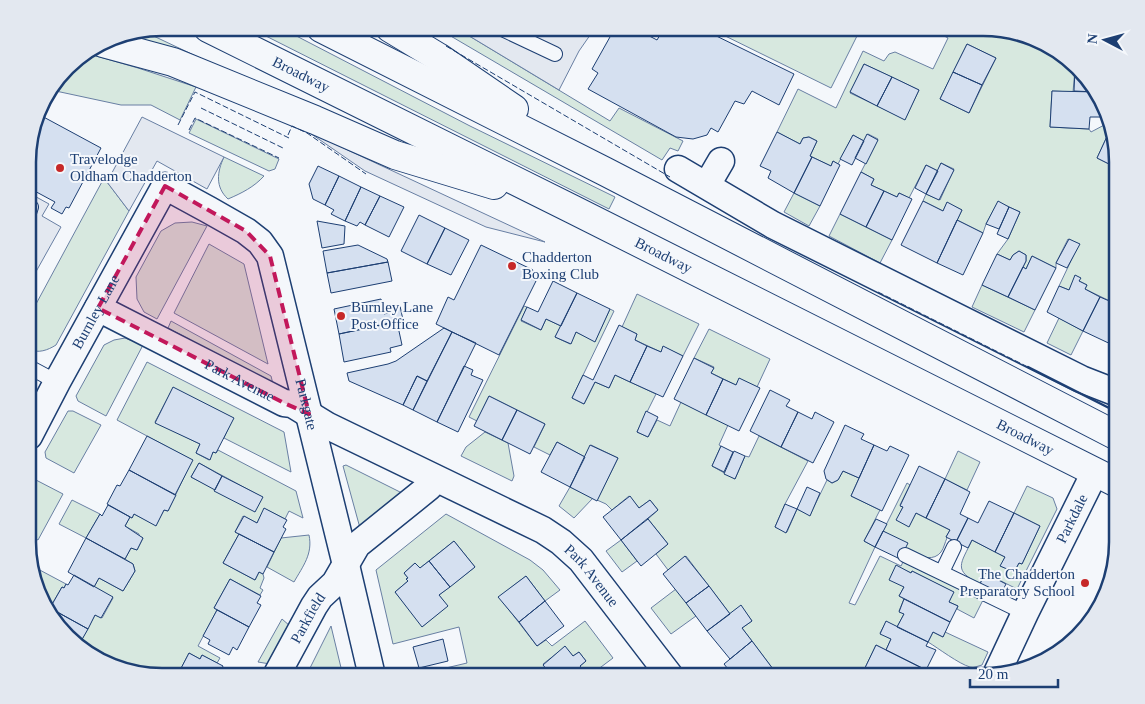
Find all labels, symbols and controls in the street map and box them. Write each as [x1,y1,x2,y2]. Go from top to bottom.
north arrow [1080,15,1130,65]
text: N [1085,33,1101,45]
street label: Broadway [270,53,333,95]
place label: Travelodge Oldham Chadderton [70,151,193,184]
marker: Travelodge Oldham Chadderton [54,162,66,174]
street label: Broadway [632,234,695,276]
place label: Chadderton Boxing Club [522,249,599,282]
marker: Chadderton Boxing Club [506,260,518,272]
street label: Burnley Lane [69,272,123,352]
place label: Burnley Lane Post Office [351,299,433,332]
marker: Burnley Lane Post Office [335,310,347,322]
street label: Park Avenue [202,356,277,405]
street label: Parkgate [292,377,321,432]
street label: Broadway [994,416,1057,458]
street label: Parkdale [1053,491,1091,546]
street label: Park Avenue [561,541,622,610]
place label: The Chadderton Preparatory School [960,566,1075,599]
marker: The Chadderton Preparatory School [1079,577,1091,589]
street label: Parkfield [287,590,329,646]
scale bar [970,656,1058,688]
text: 20 m [978,666,1009,682]

